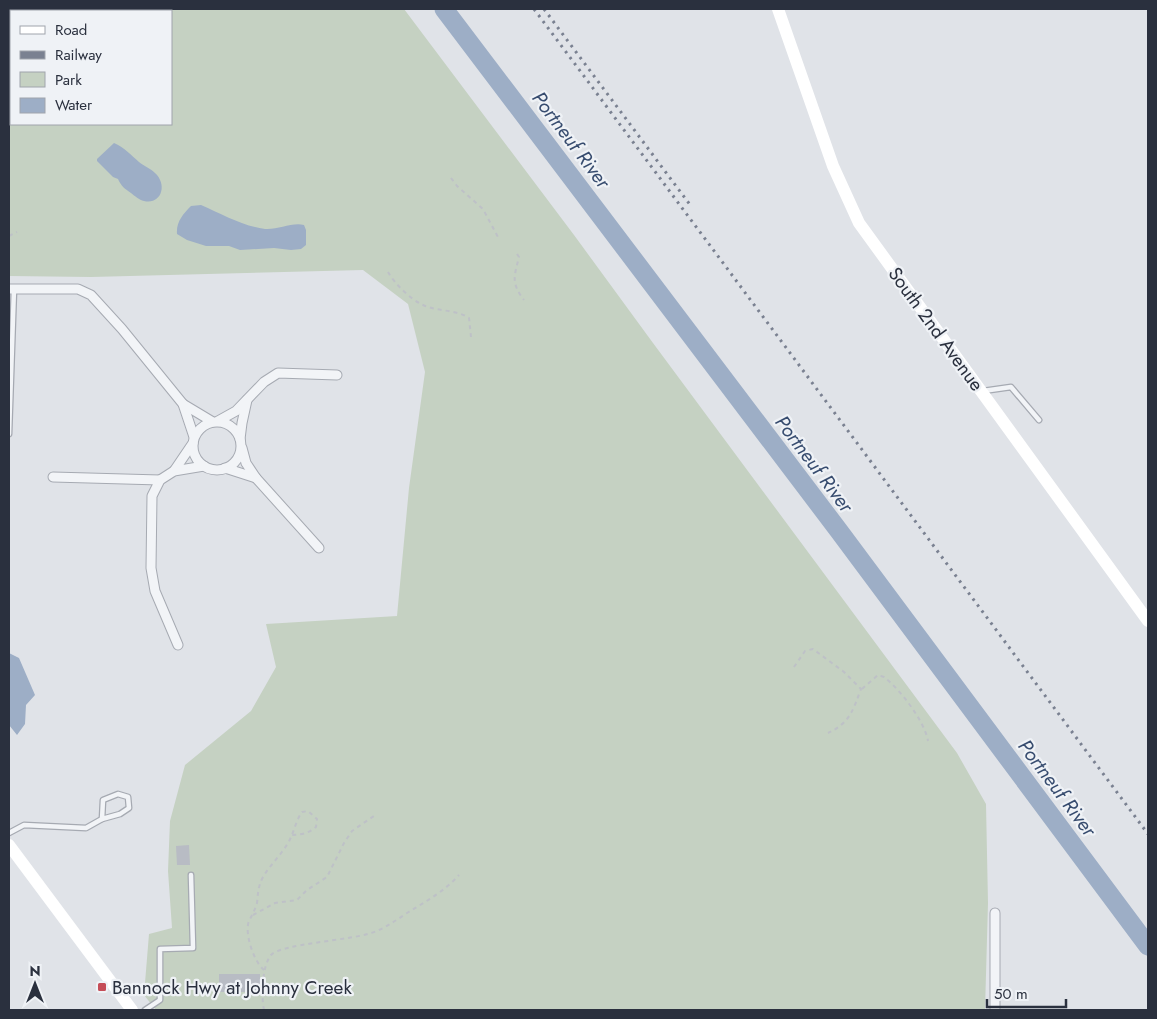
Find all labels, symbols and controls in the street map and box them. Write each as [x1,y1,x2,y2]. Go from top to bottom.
legend [10,10,172,125]
text: Road [55,19,87,41]
text: Railway [55,44,102,66]
text: Park [55,69,82,91]
water label: Portneuf River [525,85,618,196]
text: Water [55,94,93,116]
street label: South 2nd Avenue [882,261,990,397]
water label: Portneuf River [768,409,861,520]
water label: Portneuf River [1011,733,1104,844]
north arrow [10,959,60,1009]
text: N [29,961,41,981]
place label: Bannock Hwy at Johnny Creek [112,974,352,1001]
scale bar [987,976,1066,1008]
marker: Bannock Hwy at Johnny Creek [96,981,108,993]
text: 50 m [994,983,1028,1005]

